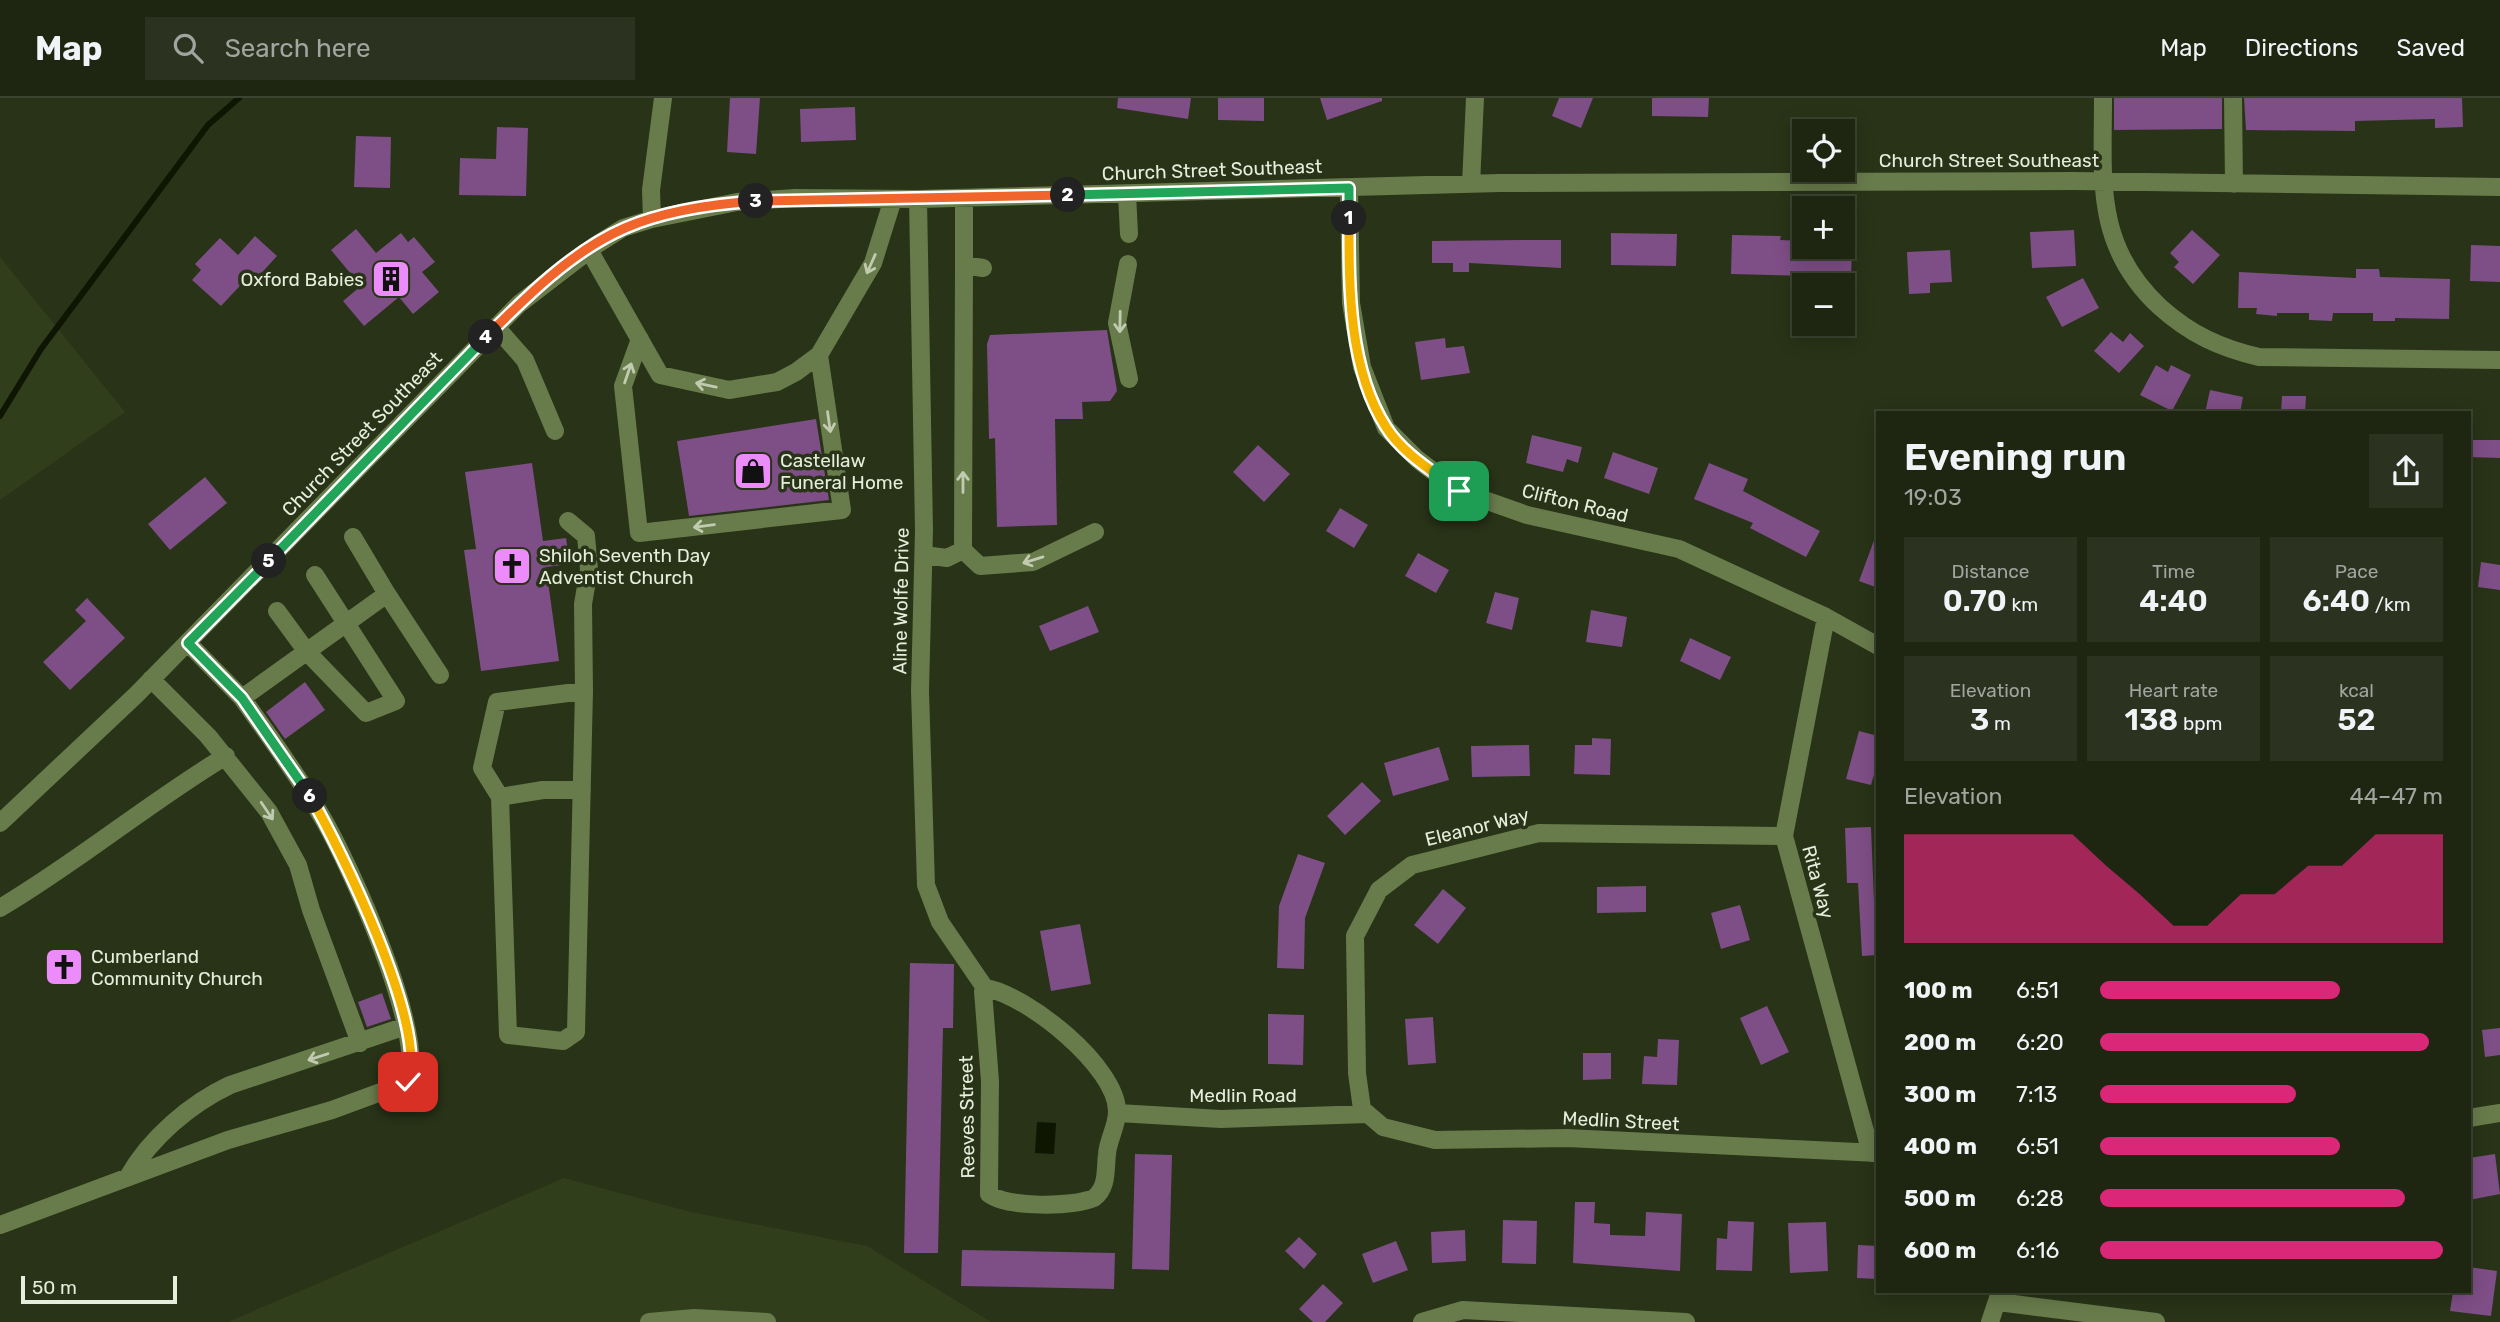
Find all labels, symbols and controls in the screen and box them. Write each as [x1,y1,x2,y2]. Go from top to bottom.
search box [145,17,635,80]
text: Map [35,29,103,68]
icon: search [169,29,207,67]
text: Search here [225,33,370,64]
text: Map [2160,34,2207,62]
text: Directions [2245,34,2358,62]
text: Saved [2396,34,2465,62]
map controls [1792,119,1855,336]
button: locate [1792,119,1855,182]
street label: Church Street Southeast [1879,149,2100,172]
street label: Church Street Southeast [1101,155,1323,185]
pin: 2 [1050,178,1086,212]
text: 2 [1061,183,1074,206]
pin: 3 [738,184,774,218]
text: 3 [749,189,762,212]
button: + [1792,196,1855,259]
pin: 1 [1332,200,1366,236]
text: 1 [1344,206,1353,229]
one-way arrow [864,252,877,274]
building icon: Oxford Babies [370,258,412,300]
place label: Oxford Babies [241,268,364,291]
button: − [1792,273,1855,336]
one-way arrow [1113,310,1126,333]
pin: 4 [468,320,504,354]
text: 4 [479,325,492,348]
street label: Church Street Southeast [277,346,447,521]
one-way arrow [623,363,635,385]
one-way arrow [695,378,718,391]
one-way arrow [823,410,836,433]
text: Evening run [1904,434,2127,480]
button: share [2369,434,2443,508]
place label: Castellaw Funeral Home [780,449,903,494]
shop icon: Castellaw Funeral Home [732,450,774,492]
pin [1429,461,1489,521]
one-way arrow [956,471,970,494]
icon: arrive [1440,472,1478,510]
street label: Clifton Road [1519,479,1631,527]
text: 19:03 [1904,483,1962,511]
one-way arrow [693,519,716,532]
street label: Aline Wolfe Drive [888,527,914,675]
pin: 5 [252,544,286,578]
place label: Shiloh Seventh Day Adventist Church [539,544,711,589]
church icon: Shiloh Seventh Day Adventist Church [491,545,533,587]
text: 5 [262,549,275,572]
one-way arrow [1022,555,1044,568]
text: Distance [1952,560,2029,583]
text: Time [2152,560,2195,583]
text: Pace [2335,560,2378,583]
text: 0.70 [1943,583,2007,619]
text: 4:40 [2139,583,2208,619]
text: 6:40 [2302,583,2370,619]
text: km [2007,593,2038,616]
text: /km [2370,593,2411,616]
text: Elevation [1950,679,2031,702]
text: Heart rate [2129,679,2218,702]
text: kcal [2339,679,2374,702]
text: 3 [1970,702,1989,738]
text: 138 [2125,702,2178,738]
text: 52 [2338,702,2375,738]
text: m [1989,712,2011,735]
text: bpm [2178,712,2222,735]
pin: 6 [292,778,328,814]
text: Elevation [1904,782,2003,810]
text: 44–47 m [2349,782,2443,810]
text: 6 [303,784,316,807]
one-way arrow [260,801,274,820]
street label: Eleanor Way [1423,803,1531,851]
street label: Rita Way [1797,843,1839,921]
place label: Cumberland Community Church [91,945,263,990]
church icon: Cumberland Community Church [43,946,85,988]
text: 100 m [1904,976,1973,1004]
text: 6:51 [2016,976,2059,1004]
text: 200 m [1904,1028,1976,1056]
text: 6:20 [2016,1028,2064,1056]
one-way arrow [307,1051,329,1064]
pin [378,1052,438,1112]
street label: Reeves Street [954,1055,980,1179]
icon: check [389,1063,427,1101]
text: 300 m [1904,1080,1976,1108]
text: 7:13 [2016,1080,2057,1108]
street label: Medlin Road [1189,1084,1297,1107]
street label: Medlin Street [1562,1106,1681,1136]
text: 400 m [1904,1132,1977,1160]
text: 6:51 [2016,1132,2059,1160]
text: 500 m [1904,1184,1976,1212]
text: 6:28 [2016,1184,2064,1212]
text: 600 m [1904,1236,1976,1264]
text: 6:16 [2016,1236,2059,1264]
scale bar [21,1273,177,1305]
text: 50 m [32,1276,77,1299]

